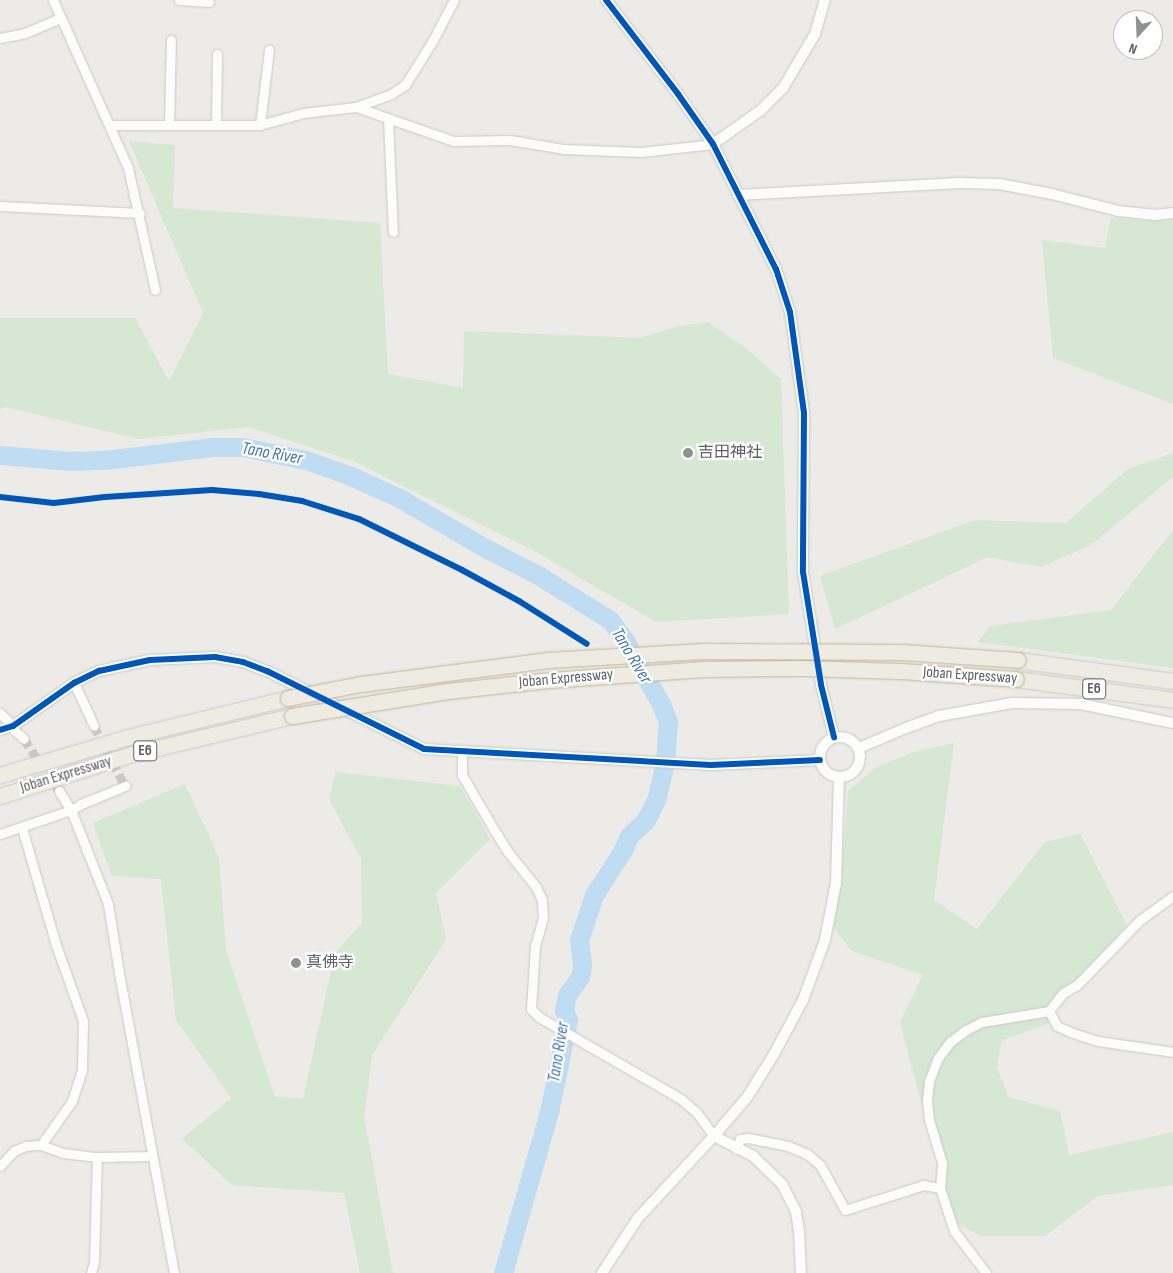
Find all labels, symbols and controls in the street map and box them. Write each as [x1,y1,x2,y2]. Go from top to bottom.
north arrow [1113,10,1163,60]
text: N [1127,39,1139,58]
water label: Tano River [240,438,304,470]
place label: 吉田神社 [698,443,762,463]
marker: 吉田神社 [682,447,694,459]
water label: Tano River [606,624,656,688]
street label: Joban Expressway [922,663,1018,689]
street label: Joban Expressway [518,665,614,693]
road number: E6 [1082,676,1106,702]
road number: E6 [132,738,158,764]
street label: Joban Expressway [18,752,114,798]
place label: 真佛寺 [306,953,354,973]
marker: 真佛寺 [290,957,302,969]
water label: Tano River [544,1020,574,1084]

